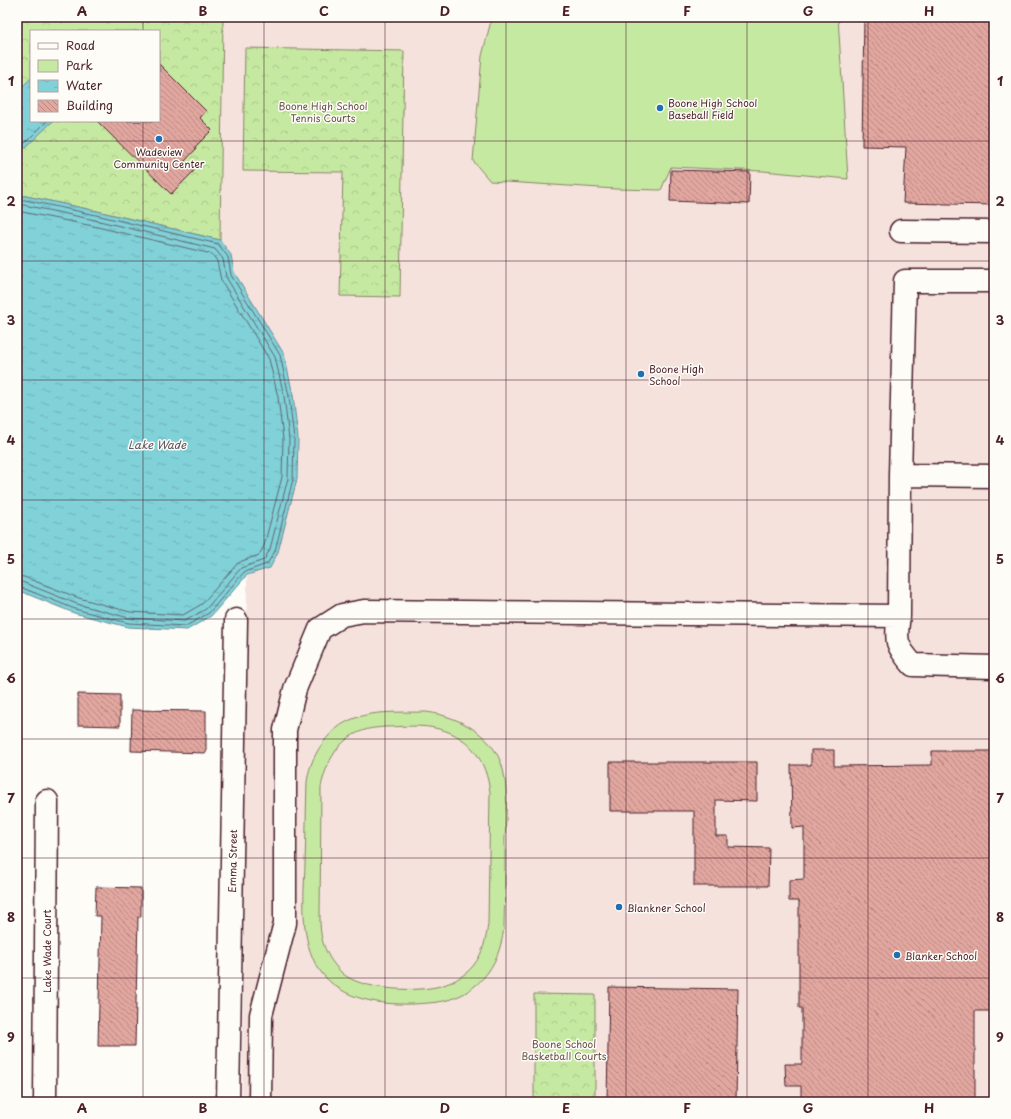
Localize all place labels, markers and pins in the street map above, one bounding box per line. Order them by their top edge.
place label: Boone High School Baseball Field [668,95,757,122]
marker: Boone High School Baseball Field [655,103,665,113]
marker: Wadeview Community Center [154,134,164,144]
place label: Wadeview Community Center [114,144,205,172]
place label: Boone High School [649,361,704,388]
marker: Boone High School [636,369,646,379]
place label: Blankner School [627,900,706,915]
marker: Blankner School [614,902,624,912]
place label: Blanker School [905,948,977,963]
marker: Blanker School [892,950,902,960]

